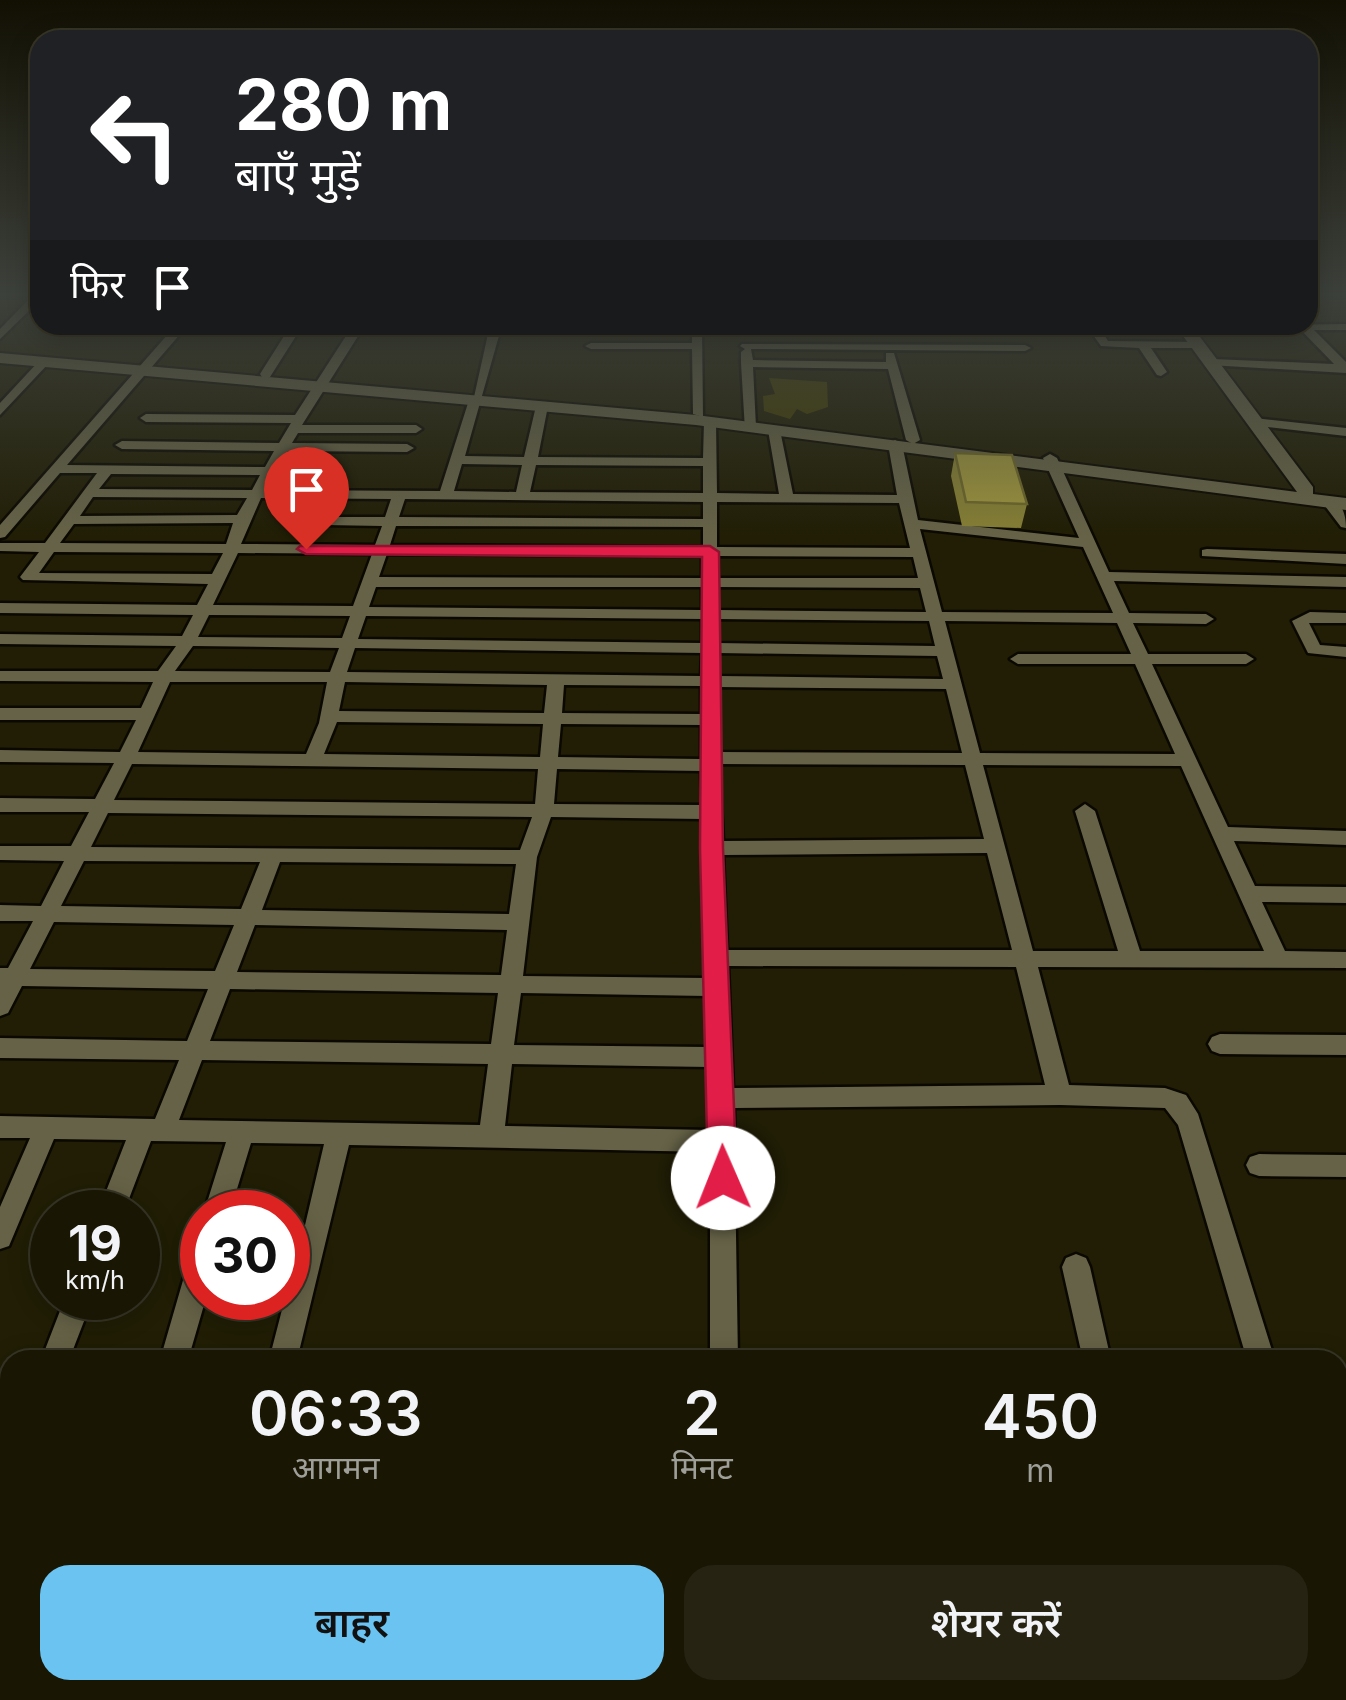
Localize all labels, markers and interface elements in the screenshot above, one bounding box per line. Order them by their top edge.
text: 280 m [235,62,452,147]
icon: left [70,70,200,200]
text: बाएँ मुड़ें [235,147,361,202]
icon: arrive [145,260,200,315]
text: फिर [70,261,125,307]
pin [264,447,349,550]
icon: arrive [279,462,334,517]
position arrow [671,1126,775,1230]
speed limit sign: 30 [180,1190,310,1320]
text: 19 [68,1213,122,1273]
text: km/h [65,1265,125,1295]
text: 06:33 [249,1377,422,1449]
text: 2 [683,1377,721,1449]
text: 450 [982,1380,1099,1452]
text: आगमन [292,1448,380,1487]
text: मिनट [671,1448,733,1487]
text: m [1026,1451,1054,1490]
button: बाहर [40,1565,664,1680]
button: शेयर करें [684,1565,1308,1680]

